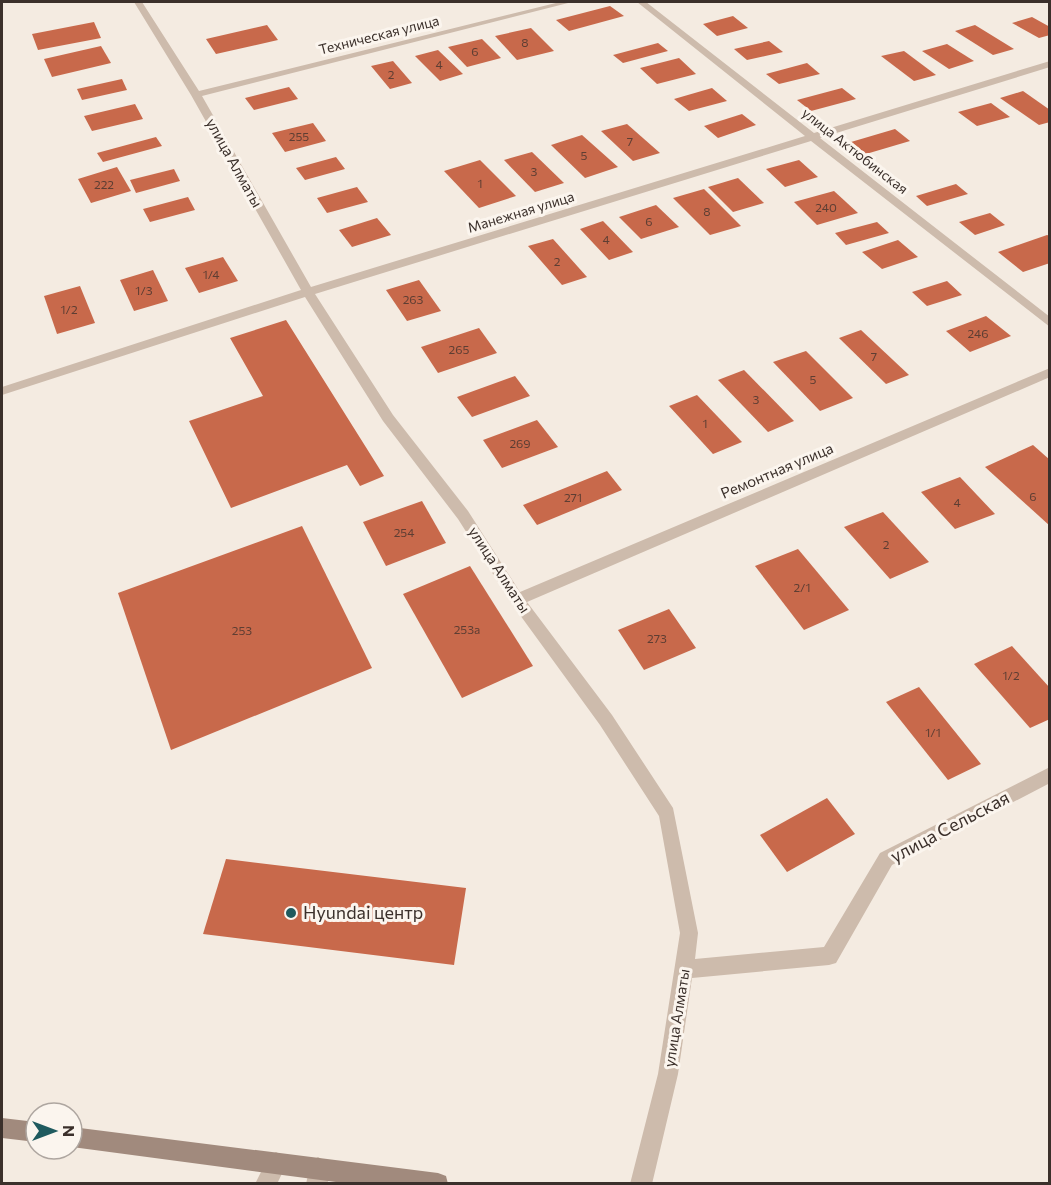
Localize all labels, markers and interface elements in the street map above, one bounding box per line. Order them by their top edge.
street label: Техническая улица [317,11,441,58]
house number: 8 [521,35,529,49]
house number: 6 [471,44,479,58]
house number: 4 [435,57,443,71]
house number: 2 [388,67,395,81]
street label: улица Актюбинская [799,104,912,197]
street label: улица Алматы [203,115,267,210]
house number: 255 [289,129,309,143]
house number: 7 [627,134,633,148]
house number: 5 [581,148,588,162]
house number: 3 [531,164,538,178]
house number: 1 [477,176,483,190]
house number: 222 [94,177,114,191]
street label: Манежная улица [466,187,576,236]
house number: 240 [815,200,837,214]
house number: 8 [703,204,711,218]
house number: 6 [645,214,653,228]
house number: 4 [602,232,610,246]
house number: 2 [554,254,561,268]
house number: 1/4 [203,267,219,281]
house number: 1/3 [135,283,153,297]
house number: 263 [403,292,424,306]
house number: 1/2 [60,302,78,316]
house number: 246 [968,326,988,340]
house number: 265 [449,342,469,356]
house number: 7 [871,349,877,363]
house number: 5 [810,372,817,386]
house number: 3 [753,392,760,406]
house number: 1 [702,416,708,430]
house number: 269 [509,436,531,450]
street label: Ремонтная улица [718,438,836,502]
house number: 6 [1029,489,1037,503]
house number: 271 [564,490,582,504]
house number: 4 [953,495,961,509]
street label: улица Алматы [465,523,534,616]
house number: 254 [394,525,414,539]
house number: 2 [883,537,890,551]
house number: 2/1 [793,580,811,594]
house number: 253а [454,622,480,636]
house number: 253 [232,623,252,637]
house number: 273 [647,631,667,645]
house number: 1/2 [1002,668,1020,682]
house number: 1/1 [925,725,941,739]
street label: улица Сельская [886,786,1013,867]
place label: Hyundai центр [303,901,423,923]
marker: Hyundai центр [284,906,298,920]
street label: улица Алматы [659,967,693,1068]
north arrow [24,1101,84,1161]
text: N [60,1125,79,1137]

